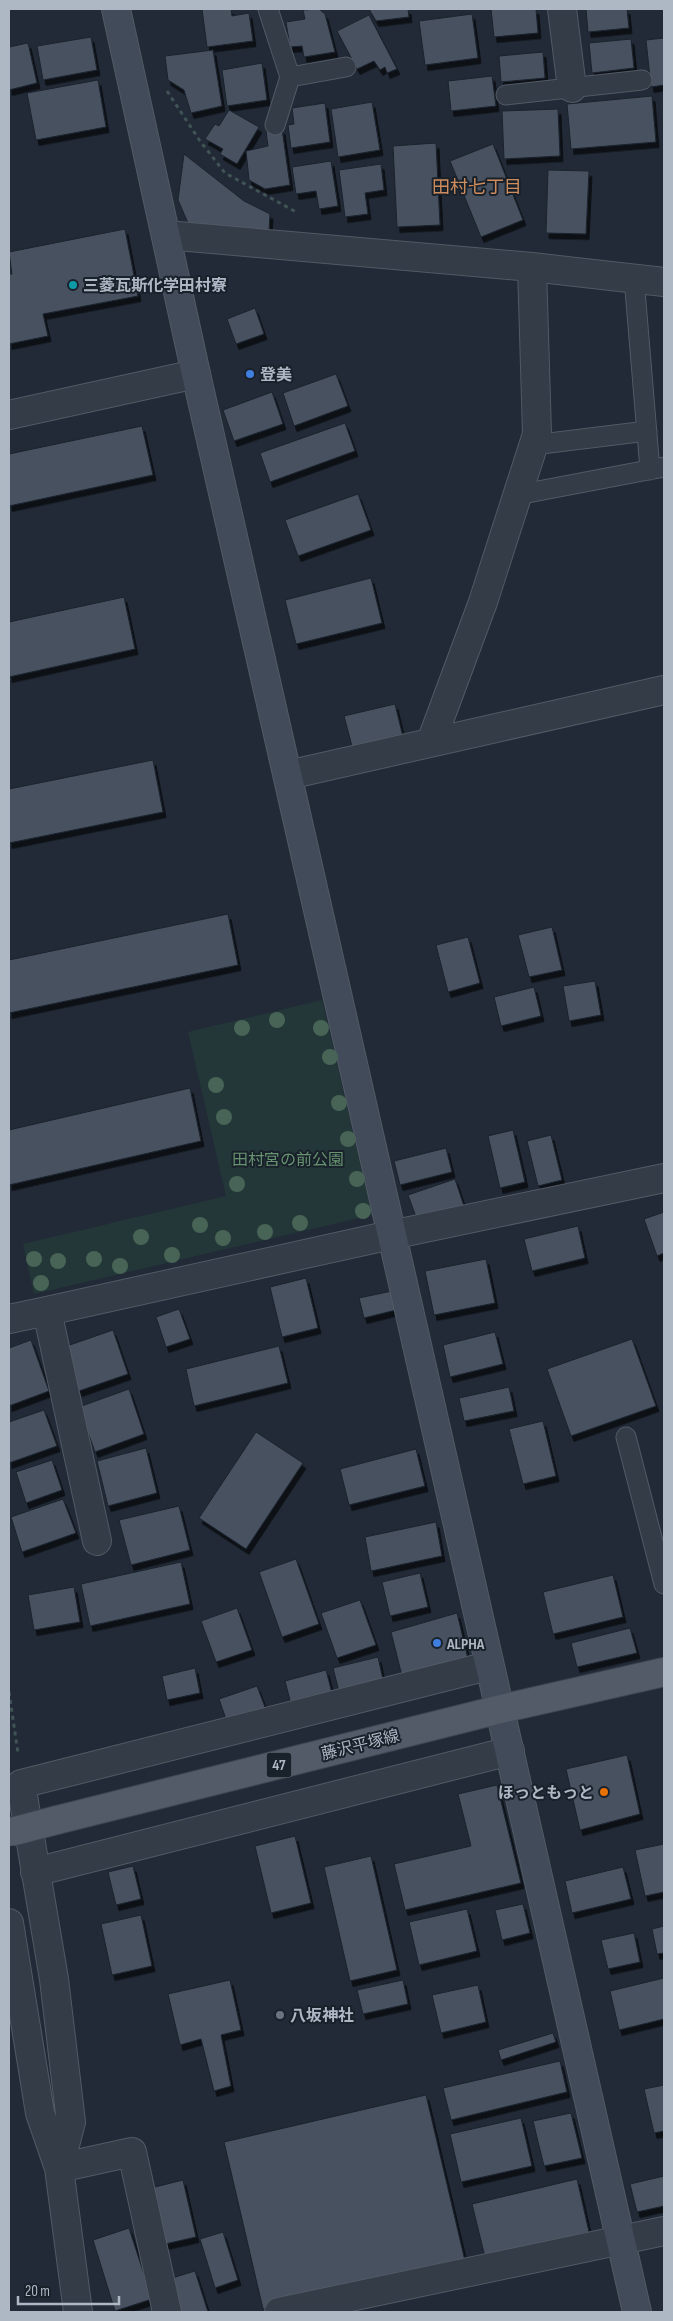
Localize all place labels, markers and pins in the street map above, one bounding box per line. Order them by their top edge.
place label: 三菱瓦斯化学田村寮 [83,276,227,296]
marker: 三菱瓦斯化学田村寮 [67,279,79,291]
place label: 登美 [260,366,292,385]
marker: 登美 [244,368,256,380]
place label: ALPHA [446,1635,485,1654]
marker: ALPHA [431,1637,443,1649]
place label: ほっともっと [498,1784,594,1803]
marker: ほっともっと [598,1786,610,1798]
place label: 八坂神社 [290,2006,354,2026]
marker: 八坂神社 [274,2009,286,2021]

